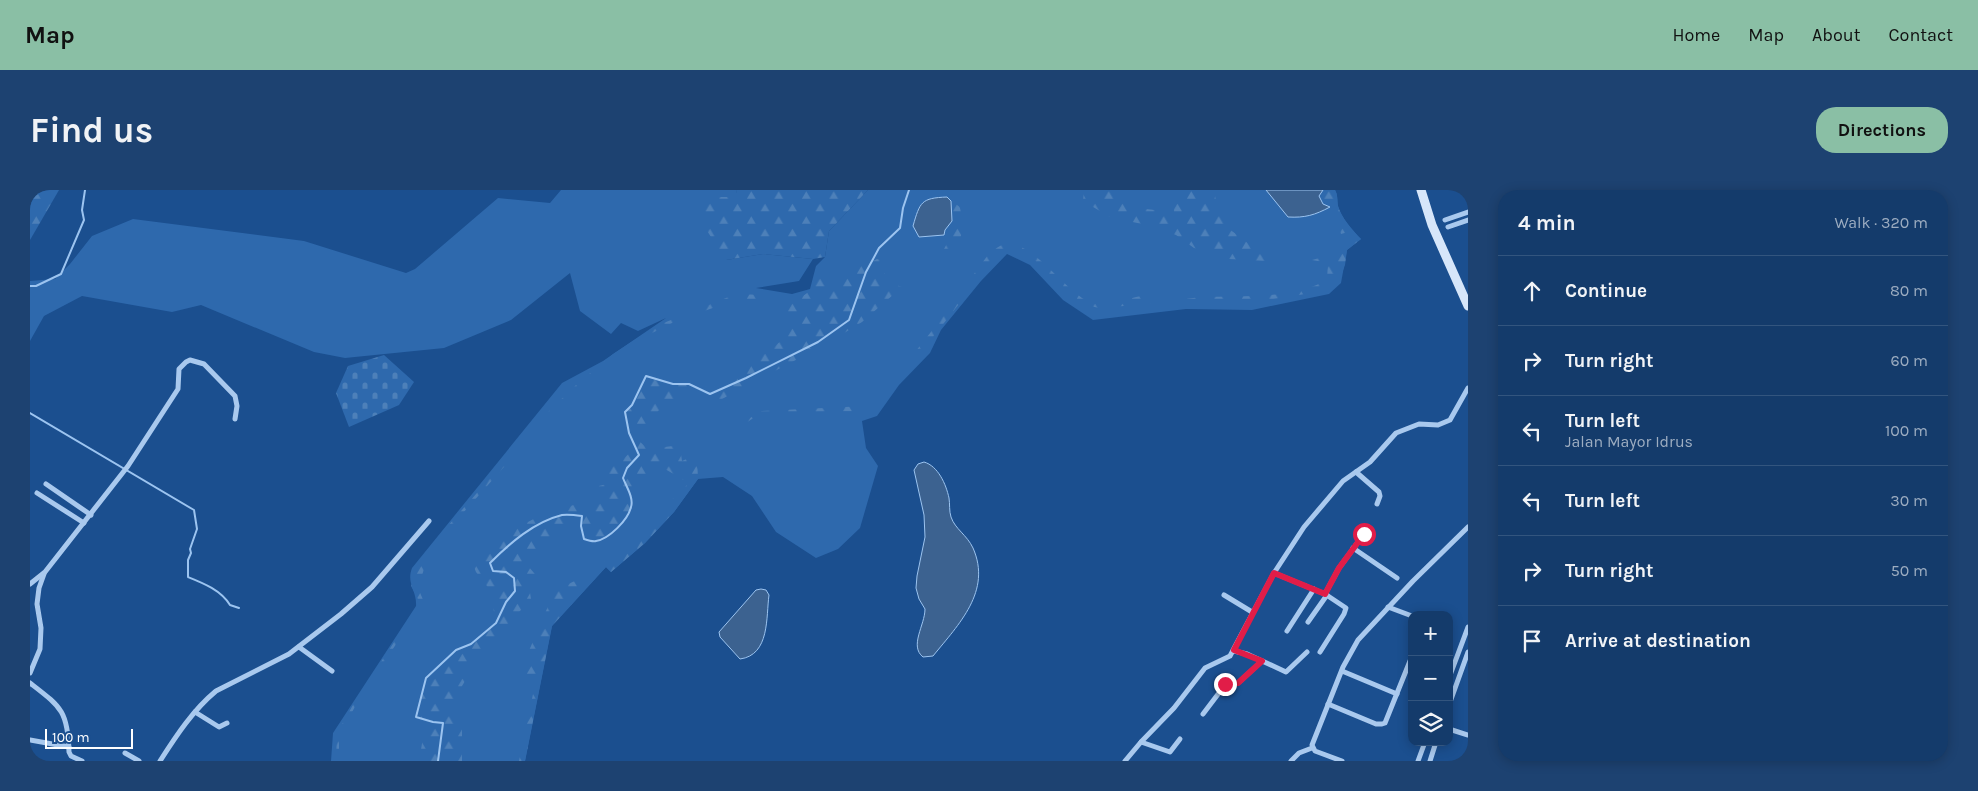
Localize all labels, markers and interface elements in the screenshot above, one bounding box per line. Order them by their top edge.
text: Map [25,21,75,49]
text: Home [1672,24,1720,46]
text: Map [1748,24,1784,46]
text: About [1812,24,1861,46]
text: Contact [1889,24,1953,46]
button: Directions [1816,107,1948,153]
text: Find us [30,110,153,151]
text: 4 min [1518,211,1576,235]
text: Walk · 320 m [1834,213,1928,232]
icon: ahead [1518,277,1546,305]
text: Continue [1565,280,1647,302]
text: 80 m [1890,281,1928,300]
icon: right [1518,347,1546,375]
text: Turn right [1565,350,1654,372]
text: 60 m [1891,351,1928,370]
text: Turn left [1565,410,1640,432]
icon: left [1518,417,1546,445]
text: 100 m [1885,421,1928,440]
text: Jalan Mayor Idrus [1565,432,1693,451]
icon: left [1518,487,1546,515]
text: Turn left [1565,490,1640,512]
text: 30 m [1890,491,1928,510]
route start [1353,523,1376,546]
icon: right [1518,557,1546,585]
text: Turn right [1565,560,1654,582]
text: 50 m [1891,561,1928,580]
map controls [1408,611,1453,746]
button: + [1408,611,1453,656]
icon: arrive [1518,627,1546,655]
text: Arrive at destination [1565,630,1751,652]
button: − [1408,656,1453,701]
route end [1214,673,1237,696]
button: layers [1408,701,1453,746]
scale bar [45,726,132,749]
text: 100 m [52,729,90,746]

